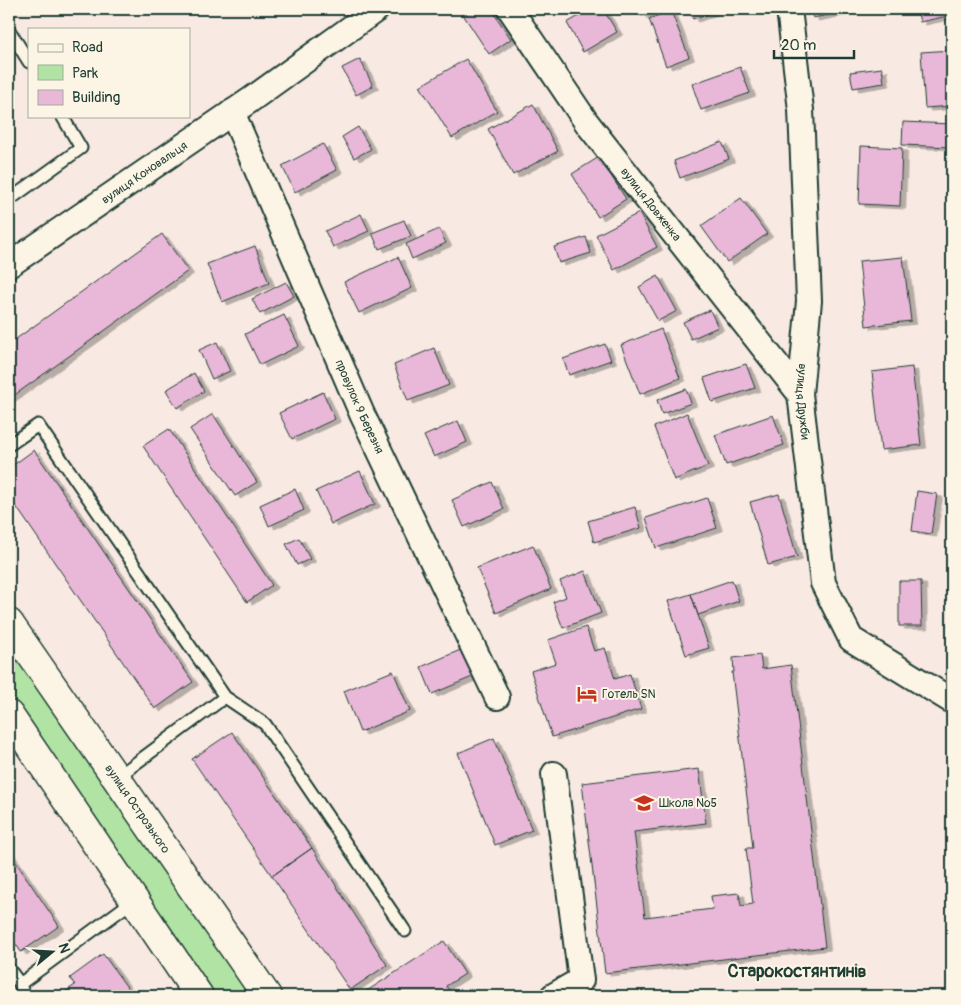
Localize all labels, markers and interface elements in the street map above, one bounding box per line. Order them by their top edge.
legend [28,28,190,118]
scale bar [774,28,854,60]
text: 20 m [781,36,816,55]
text: Road [72,38,103,57]
text: Park [72,64,99,83]
text: Building [72,88,120,107]
street label: вулиця Коновальця [99,138,191,208]
street label: вулиця Довженка [617,165,684,245]
street label: провулок 9 Березня [331,357,387,457]
street label: вулиця Дружби [792,363,813,441]
hotel icon: Готель SN [576,683,598,705]
place label: Готель SN [602,687,656,702]
street label: вулиця Острозького [101,762,173,857]
school or university icon: Школа №5 [633,792,655,814]
place label: Школа №5 [659,796,717,811]
north arrow [28,928,78,978]
text: N [54,941,73,955]
district label: Старокостянтинів [728,960,867,983]

